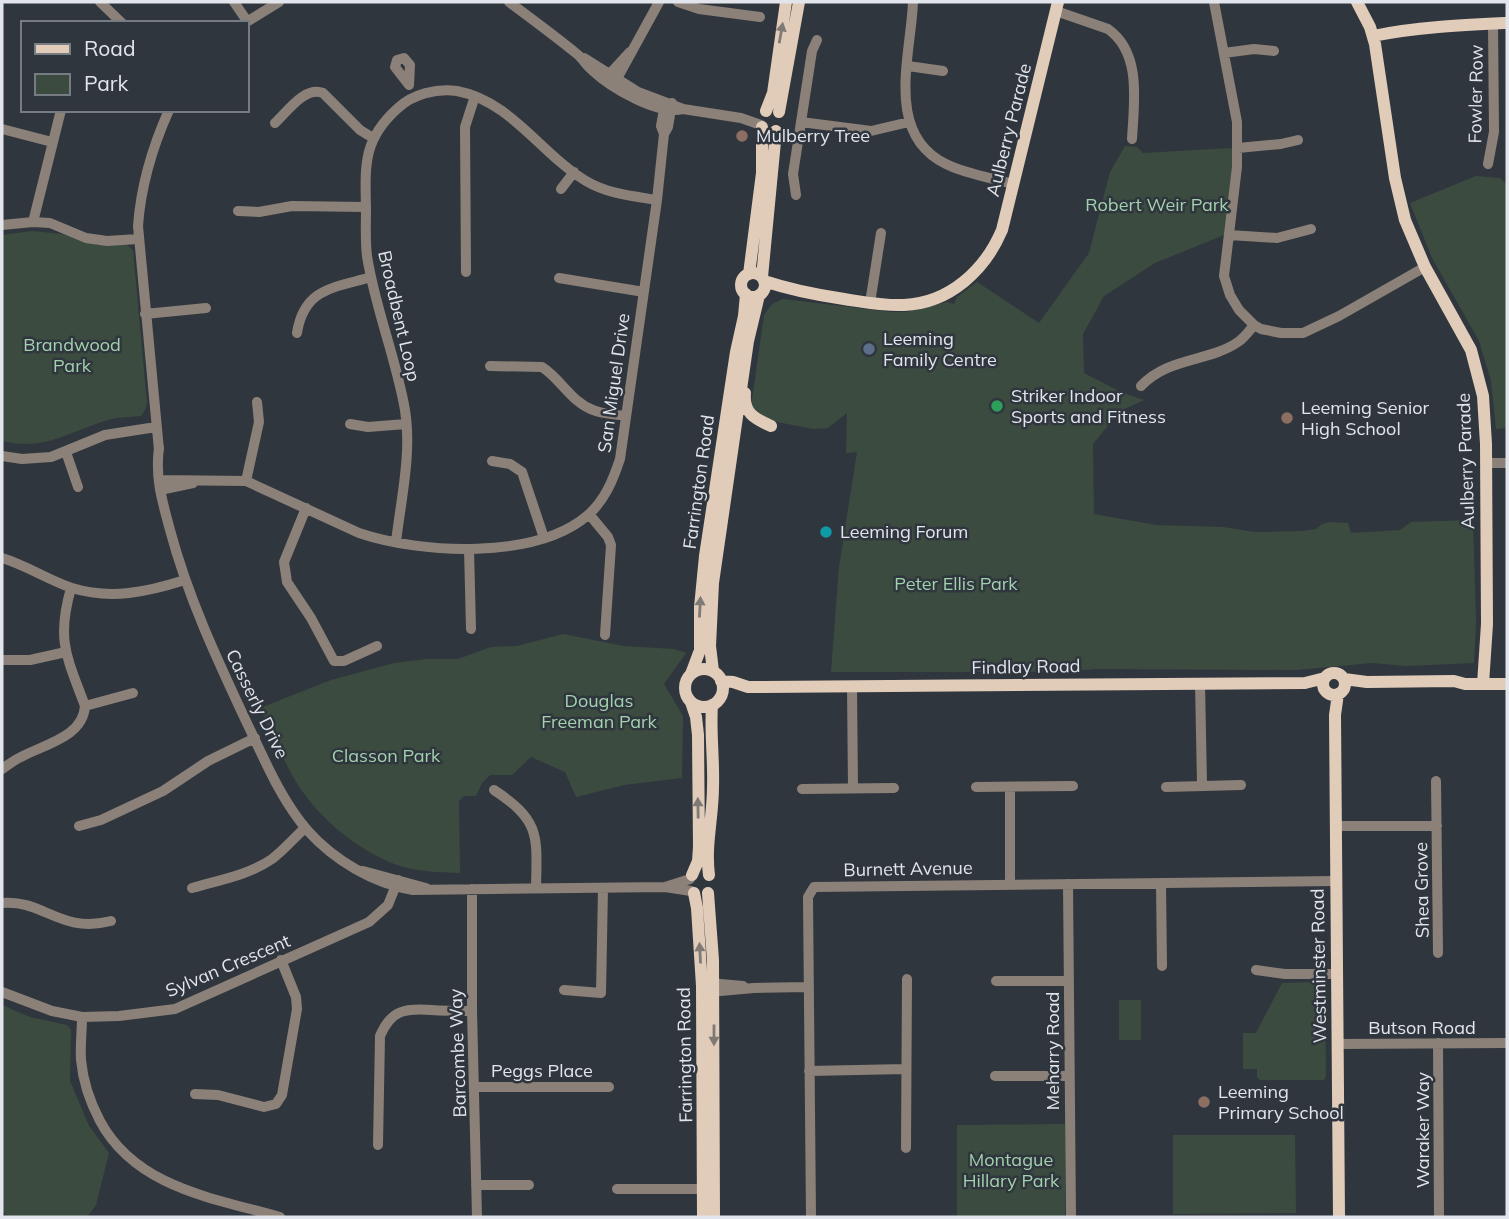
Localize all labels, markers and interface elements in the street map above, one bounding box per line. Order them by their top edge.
legend [21,21,248,112]
one-way arrow [776,22,787,44]
text: Road [84,35,135,61]
street label: Fowler Row [1463,44,1488,144]
street label: Aulberry Parade [981,61,1036,199]
text: Park [84,70,128,96]
place label: Mulberry Tree [756,124,870,147]
marker: Mulberry Tree [734,128,750,144]
park label: Robert Weir Park [1085,193,1229,216]
street label: Broadbent Loop [373,248,426,384]
street label: San Miguel Drive [592,312,635,454]
place label: Leeming Family Centre [883,327,997,371]
park label: Brandwood Park [23,333,121,377]
marker: Leeming Family Centre [861,341,877,357]
place label: Striker Indoor Sports and Fitness [1011,384,1166,428]
street label: Aulberry Parade [1452,393,1479,530]
place label: Leeming Senior High School [1301,396,1430,440]
marker: Striker Indoor Sports and Fitness [989,398,1005,414]
marker: Leeming Senior High School [1279,410,1295,426]
street label: Farrington Road [678,413,719,550]
place label: Leeming Forum [840,520,968,543]
marker: Leeming Forum [818,524,834,540]
park label: Peter Ellis Park [894,572,1018,595]
one-way arrow [695,596,706,618]
street label: Casserly Drive [221,645,294,762]
street label: Findlay Road [971,654,1081,679]
park label: Douglas Freeman Park [541,689,658,733]
park label: Classon Park [332,744,441,767]
one-way arrow [692,797,704,819]
street label: Shea Grove [1409,842,1434,938]
street label: Burnett Avenue [843,856,973,881]
street label: Westminster Road [1306,888,1331,1044]
street label: Sylvan Crescent [162,929,294,1002]
one-way arrow [694,942,705,964]
street label: Farrington Road [672,987,697,1123]
street label: Barcombe Way [444,988,471,1118]
street label: Meharry Road [1041,992,1064,1110]
street label: Butson Road [1368,1016,1476,1039]
one-way arrow [708,1024,720,1046]
street label: Peggs Place [491,1059,593,1082]
street label: Waraker Way [1411,1071,1434,1188]
place label: Leeming Primary School [1218,1080,1344,1124]
marker: Leeming Primary School [1196,1094,1212,1110]
park label: Montague Hillary Park [963,1148,1060,1192]

